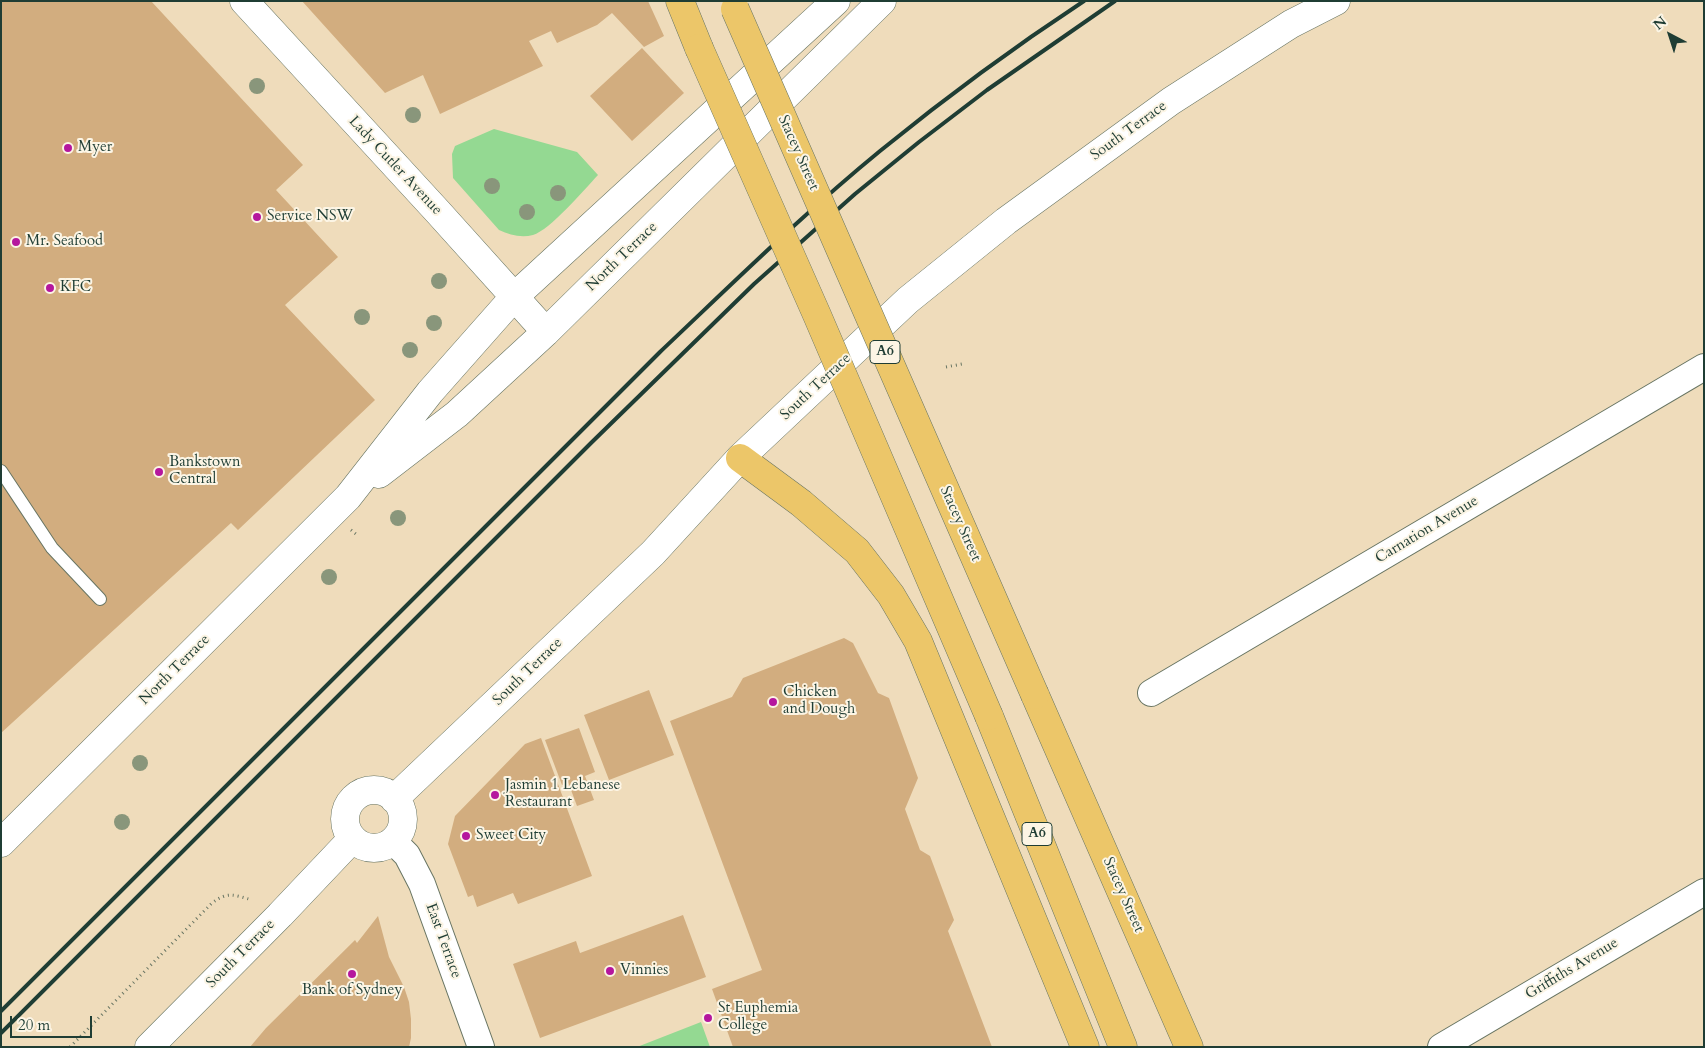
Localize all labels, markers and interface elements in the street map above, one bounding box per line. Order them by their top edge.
north arrow [1645,10,1695,60]
text: N [1649,12,1671,34]
street label: South Terrace [1087,97,1171,165]
street label: Lady Cutler Avenue [345,113,445,219]
street label: Stacey Street [773,113,823,193]
place label: Myer [78,139,112,157]
marker: Myer [62,142,74,154]
place label: Service NSW [267,208,353,226]
marker: Service NSW [251,211,263,223]
street label: North Terrace [583,218,661,296]
place label: Mr. Seafood [26,233,103,251]
marker: Mr. Seafood [10,236,22,248]
place label: KFC [60,279,91,297]
marker: KFC [44,282,56,294]
road number: A6 [870,341,900,364]
street label: South Terrace [777,350,855,424]
place label: Bankstown Central [169,454,241,489]
marker: Bankstown Central [153,466,165,478]
street label: Stacey Street [935,484,985,564]
street label: Carnation Avenue [1372,492,1482,568]
street label: North Terrace [136,631,214,709]
street label: South Terrace [489,634,567,710]
place label: Chicken and Dough [783,684,855,719]
marker: Chicken and Dough [767,696,779,708]
place label: Jasmin 1 Lebanese Restaurant [505,777,620,812]
marker: Jasmin 1 Lebanese Restaurant [489,789,501,801]
road number: A6 [1022,822,1052,846]
place label: Sweet City [476,827,546,845]
marker: Sweet City [460,830,472,842]
street label: Stacey Street [1098,855,1148,935]
street label: East Terrace [421,901,465,981]
street label: South Terrace [203,916,279,992]
street label: Griffiths Avenue [1522,934,1622,1004]
place label: Vinnies [620,962,668,980]
marker: Vinnies [604,965,616,977]
marker: Bank of Sydney [346,968,358,980]
place label: Bank of Sydney [302,982,402,1000]
place label: St Euphemia College [718,1000,798,1035]
scale bar [12,1006,95,1038]
marker: St Euphemia College [702,1012,714,1024]
text: 20 m [18,1015,50,1035]

